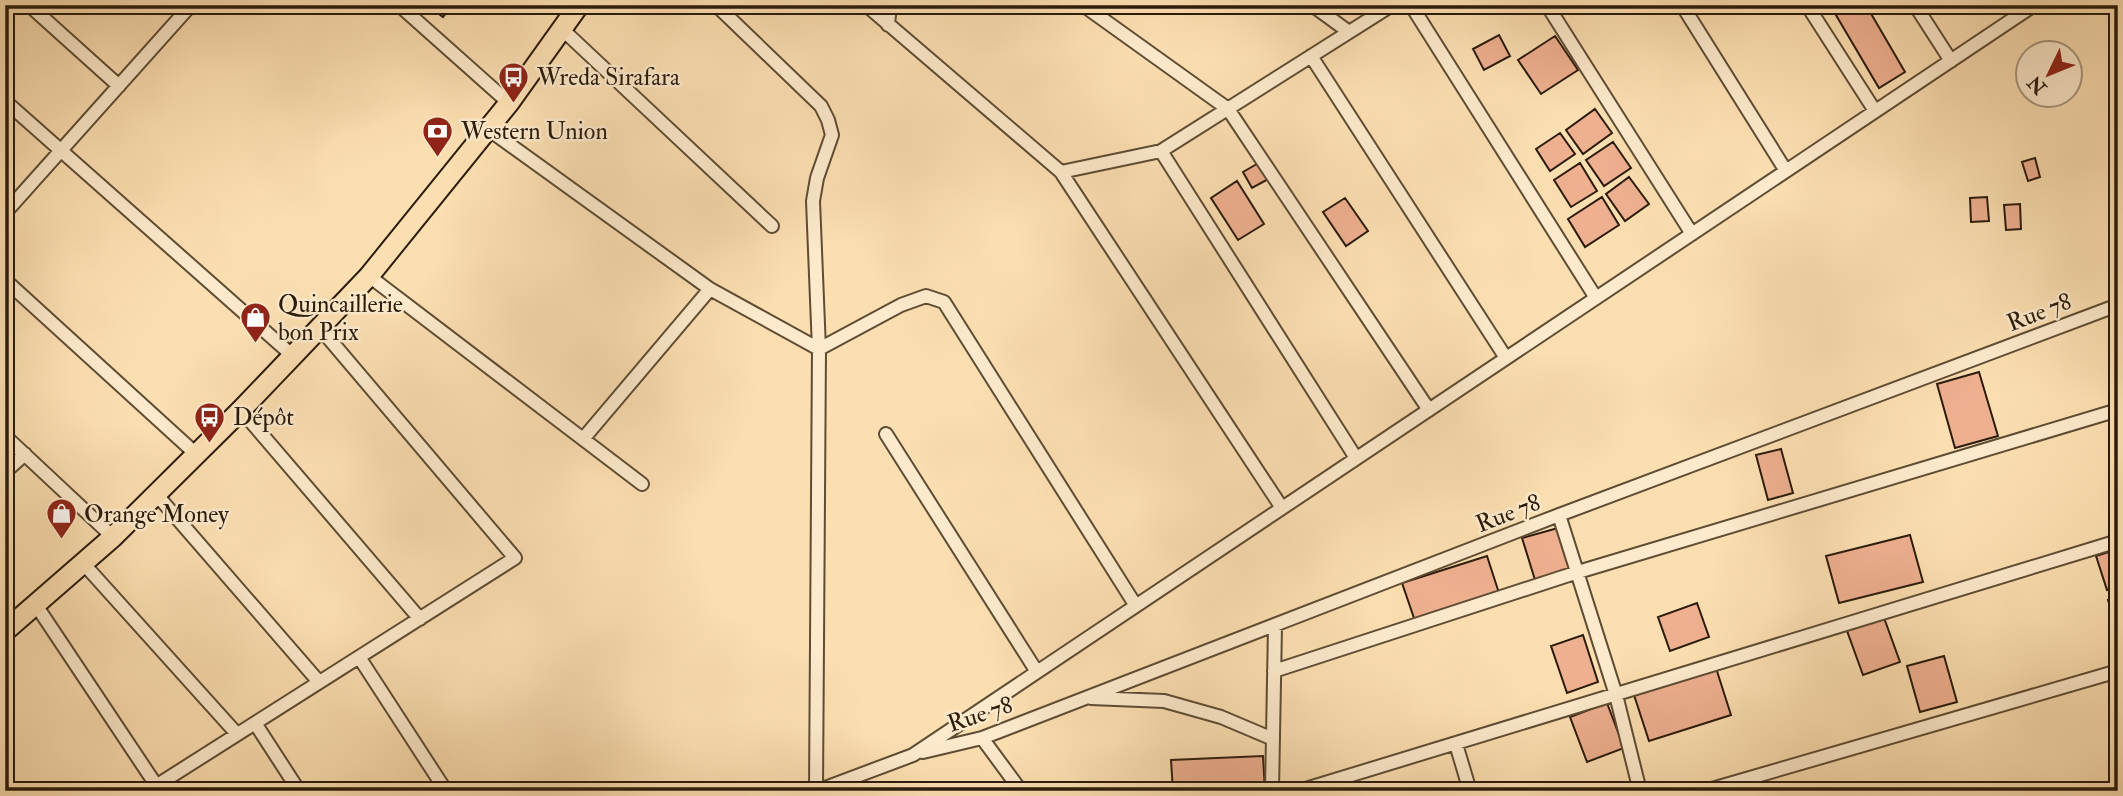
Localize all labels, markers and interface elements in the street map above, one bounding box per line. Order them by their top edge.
north arrow [2014,38,2084,108]
bus stop icon: Wreda Sirafara [497,60,531,104]
place label: Wreda Sirafara [536,62,681,93]
text: N [2022,70,2053,100]
bank icon: Western Union [421,114,455,158]
place label: Western Union [460,116,608,147]
street label: Rue 78 [2002,286,2076,339]
place label: Quincaillerie bon Prix [278,289,403,348]
shop icon: Quincaillerie bon Prix [238,301,272,345]
bus stop icon: Dépôt [193,400,227,444]
place label: Dépôt [233,402,294,433]
street label: Rue 78 [1471,487,1545,540]
shop icon: Orange Money [44,497,78,541]
place label: Orange Money [84,499,229,530]
street label: Rue 78 [944,689,1017,740]

